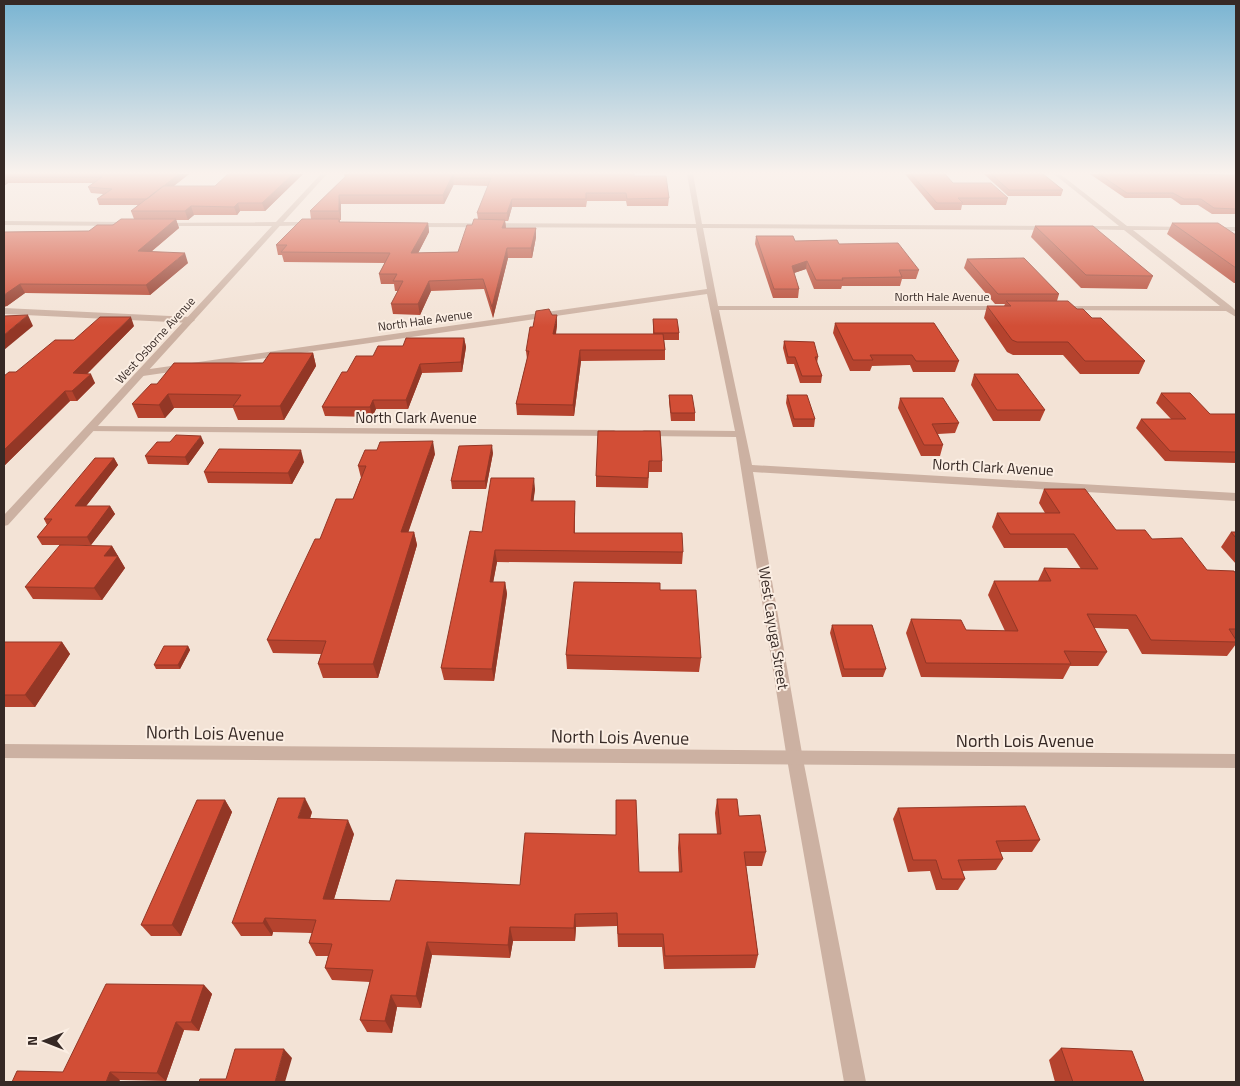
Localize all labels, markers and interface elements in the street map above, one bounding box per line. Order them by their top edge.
street label: North Hale Avenue [895,287,989,306]
street label: West Osborne Avenue [111,292,199,388]
street label: North Hale Avenue [377,304,473,336]
street label: North Clark Avenue [355,406,477,429]
street label: North Clark Avenue [932,452,1054,482]
street label: West Cayuga Street [753,565,795,692]
street label: North Lois Avenue [146,718,284,748]
street label: North Lois Avenue [551,722,689,752]
street label: North Lois Avenue [956,727,1094,754]
north arrow [20,1016,70,1066]
text: N [21,1036,42,1046]

